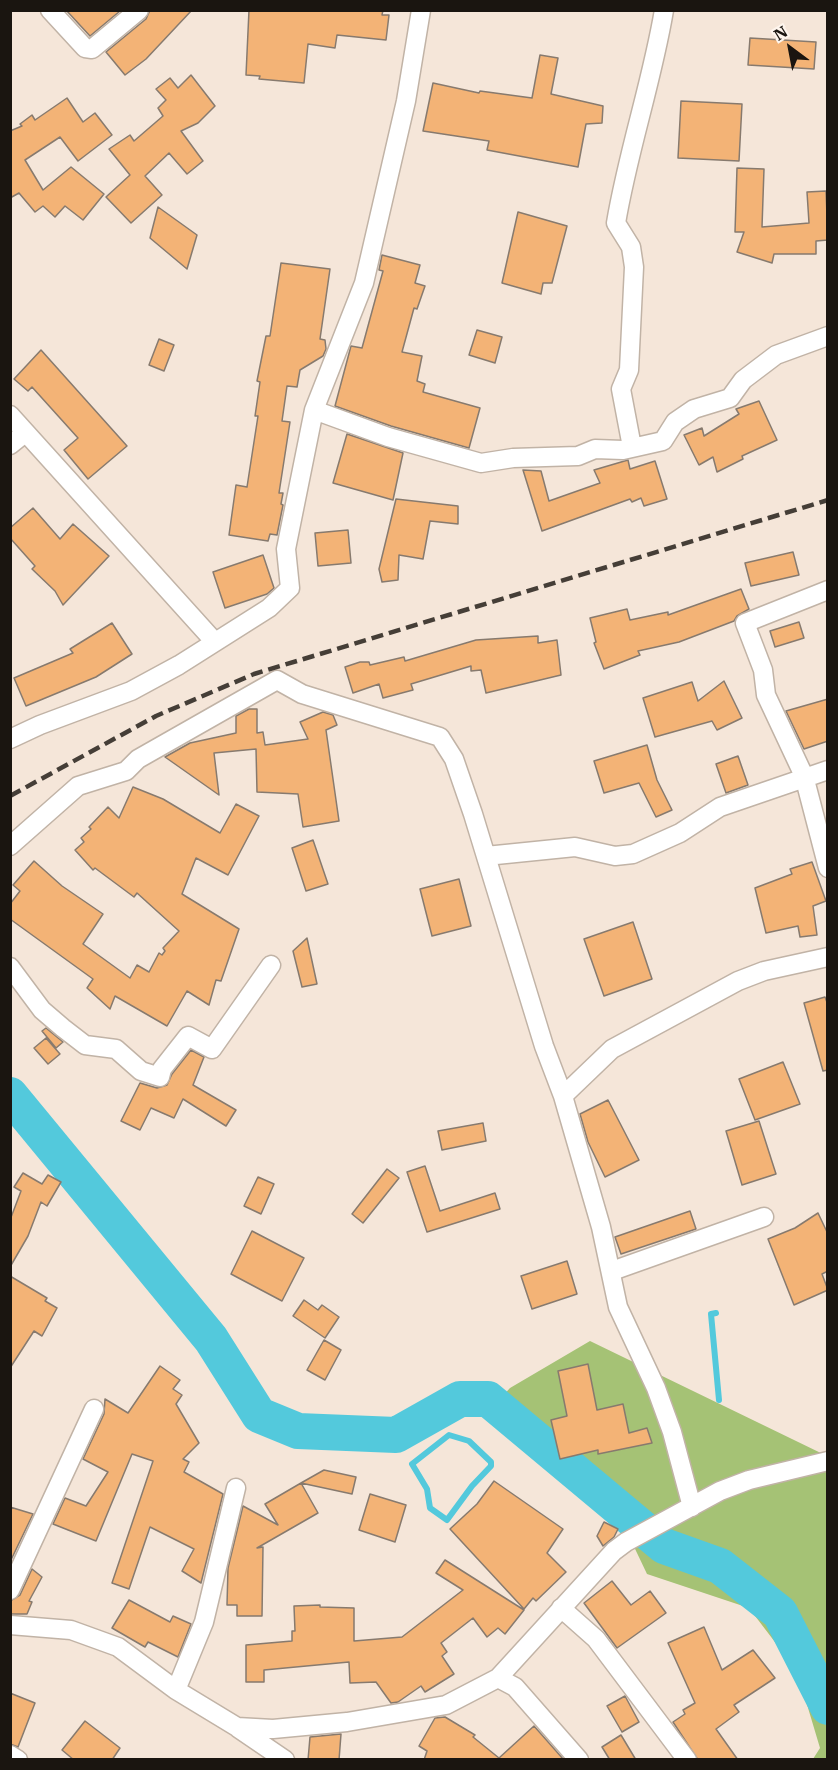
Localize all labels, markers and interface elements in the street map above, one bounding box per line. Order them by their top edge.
north arrow [760,18,820,78]
text: N [770,21,791,45]

